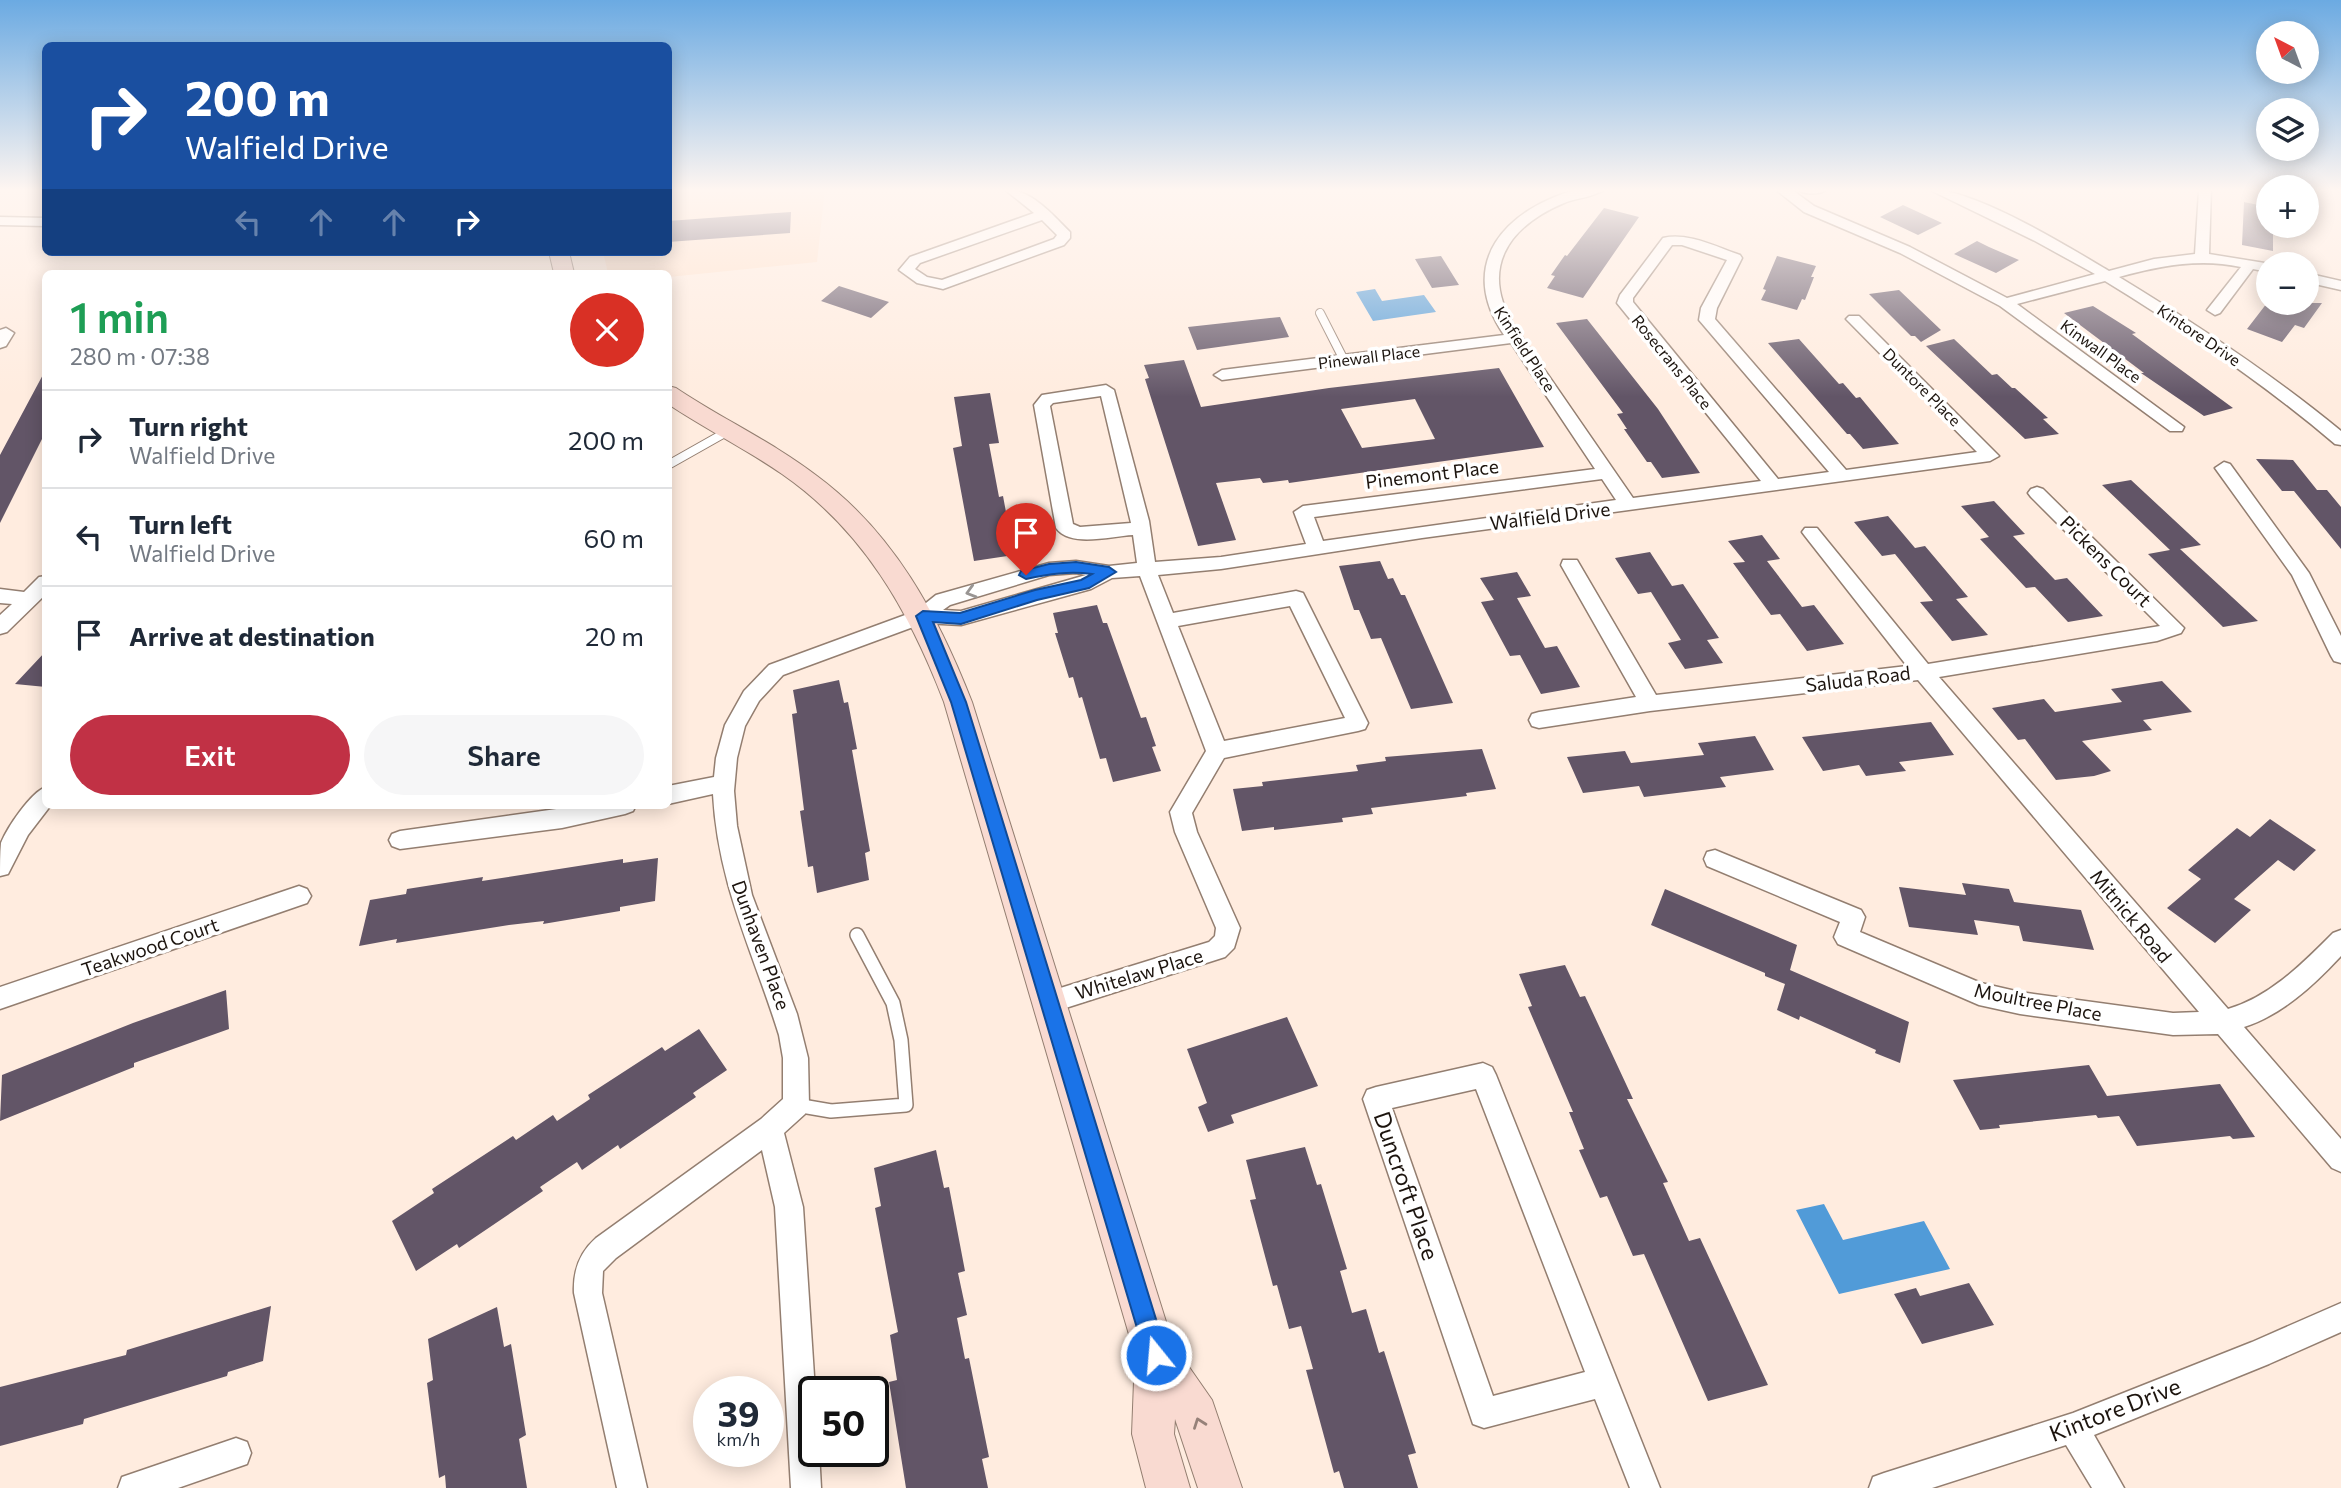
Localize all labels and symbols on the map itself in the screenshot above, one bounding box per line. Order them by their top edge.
north arrow [2256,21,2319,84]
street label: Kintore Drive [2154,300,2245,369]
street label: Kinfield Place [1491,302,1560,395]
street label: Rosecrans Place [1628,311,1716,413]
street label: Kinwall Place [2057,315,2145,386]
street label: Pinewall Place [1317,341,1421,372]
street label: Duntore Place [1879,344,1965,430]
street label: Pinemont Place [1364,454,1500,493]
street label: Walfield Drive [1489,497,1611,534]
pin [996,503,1056,575]
street label: Pickens Court [2056,510,2157,611]
one-way arrow [965,583,977,598]
street label: Saluda Road [1804,661,1912,696]
street label: Mitnick Road [2086,864,2177,967]
street label: Dunhaven Place [727,877,796,1013]
street label: Teakwood Court [78,912,222,981]
street label: Whitelaw Place [1072,943,1205,1004]
street label: Moultree Place [1972,978,2104,1025]
street label: Duncroft Place [1368,1108,1445,1264]
position arrow [1119,1318,1193,1392]
street label: Kintore Drive [2045,1371,2184,1447]
speed limit sign: 50 [798,1376,889,1467]
one-way arrow [1193,1418,1207,1430]

